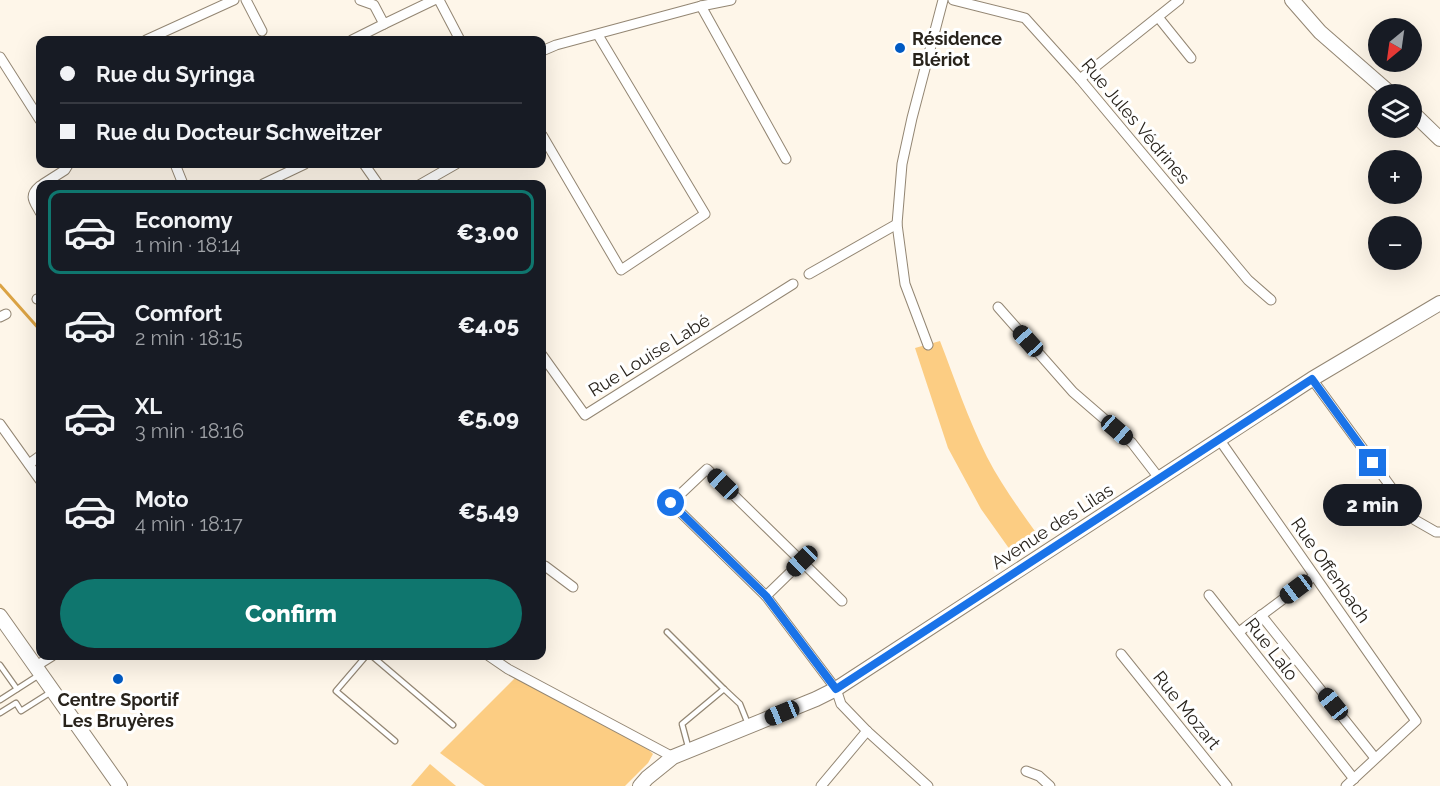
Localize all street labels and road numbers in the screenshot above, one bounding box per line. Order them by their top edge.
street label: Rue Jules Védrines [1077,54,1195,188]
street label: Rue Louise Labé [585,309,714,401]
street label: Avenue des Lilas [987,479,1117,573]
street label: Rue Offenbach [1287,513,1375,627]
street label: Rue Lalo [1241,614,1303,685]
street label: Rue Mozart [1149,667,1225,753]

